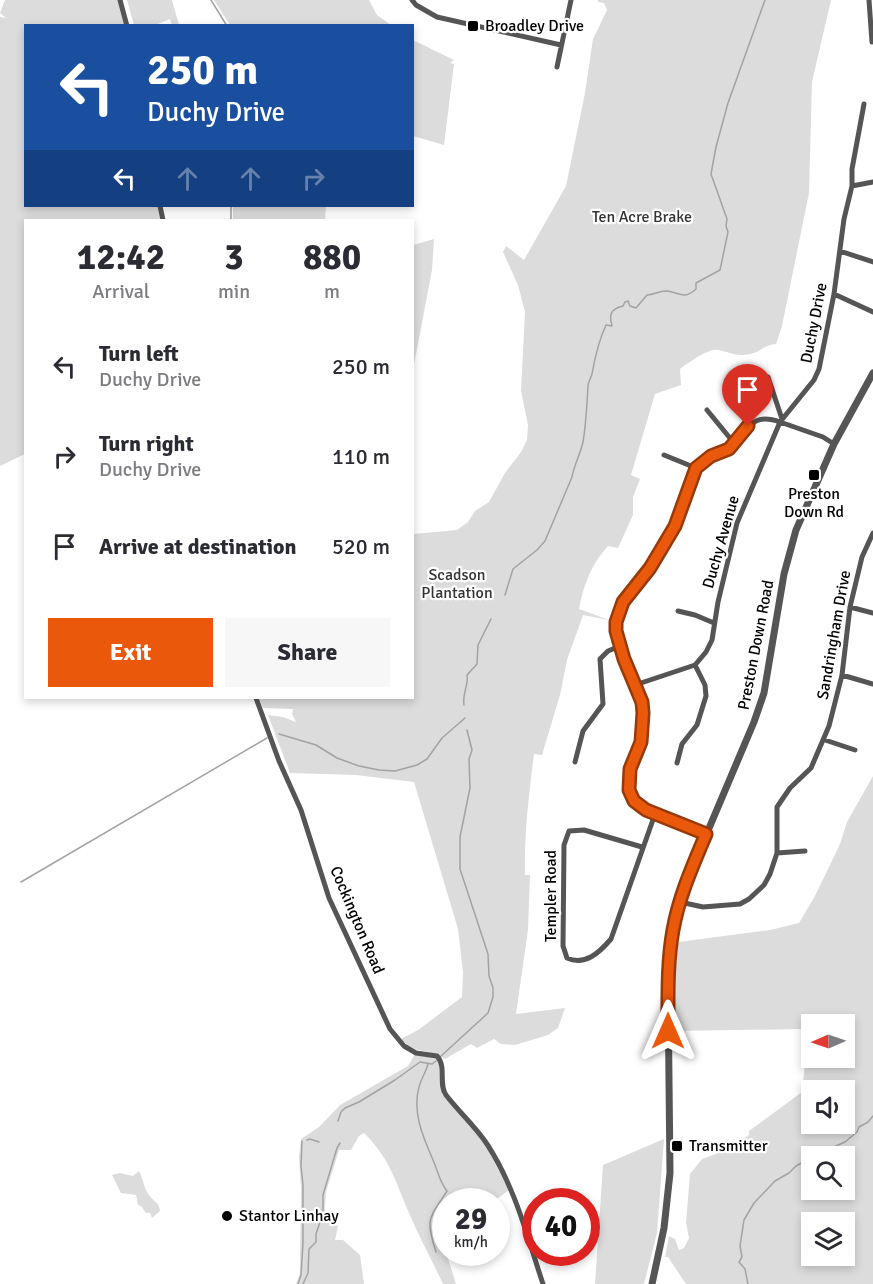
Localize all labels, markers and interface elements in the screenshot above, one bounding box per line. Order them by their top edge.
place label: Broadley Drive [485,16,584,36]
marker: Broadley Drive [466,19,480,33]
text: 250 m [147,45,258,96]
icon: left [48,48,126,126]
text: Duchy Drive [147,96,285,129]
icon: left [108,162,141,195]
icon: ahead [171,162,204,195]
icon: ahead [234,162,267,195]
icon: right [297,162,330,195]
park label: Ten Acre Brake [592,207,692,227]
text: 12:42 [77,235,165,280]
text: 3 [224,235,244,280]
text: 880 [303,235,361,280]
text: Arrival [92,279,150,304]
text: min [218,279,250,304]
text: m [324,279,340,304]
street label: Duchy Drive [796,281,832,365]
text: Turn left [99,340,179,367]
icon: left [48,350,81,383]
text: 250 m [332,353,390,380]
pin [722,364,773,426]
text: Duchy Drive [99,367,201,392]
icon: arrive [731,373,764,406]
text: Turn right [99,430,194,457]
icon: right [48,440,81,473]
text: 110 m [332,443,390,470]
text: Duchy Drive [99,457,201,482]
marker: Preston Down Rd [807,468,821,482]
place label: Preston Down Rd [784,484,844,522]
street label: Duchy Avenue [698,493,744,591]
icon: arrive [48,530,81,563]
text: Arrive at destination [99,533,296,560]
text: 520 m [332,533,390,560]
park label: Scadson Plantation [421,565,493,603]
street label: Sandringham Drive [813,569,855,701]
street label: Preston Down Road [734,578,778,712]
button: Exit [48,618,213,687]
button: Share [225,618,390,687]
street label: Templer Road [541,850,561,942]
street label: Cockington Road [325,863,389,977]
position arrow [636,999,700,1063]
north arrow [801,1014,855,1068]
map controls [801,1014,855,1266]
button: sound [801,1080,855,1134]
place label: Transmitter [689,1136,768,1156]
marker: Transmitter [670,1139,684,1153]
button: search [801,1146,855,1200]
speed limit sign: 40 [522,1188,600,1266]
text: 29 [455,1201,487,1238]
place label: Stantor Linhay [239,1206,339,1226]
marker: Stantor Linhay [220,1209,234,1223]
button: layers [801,1212,855,1266]
text: km/h [454,1233,488,1251]

